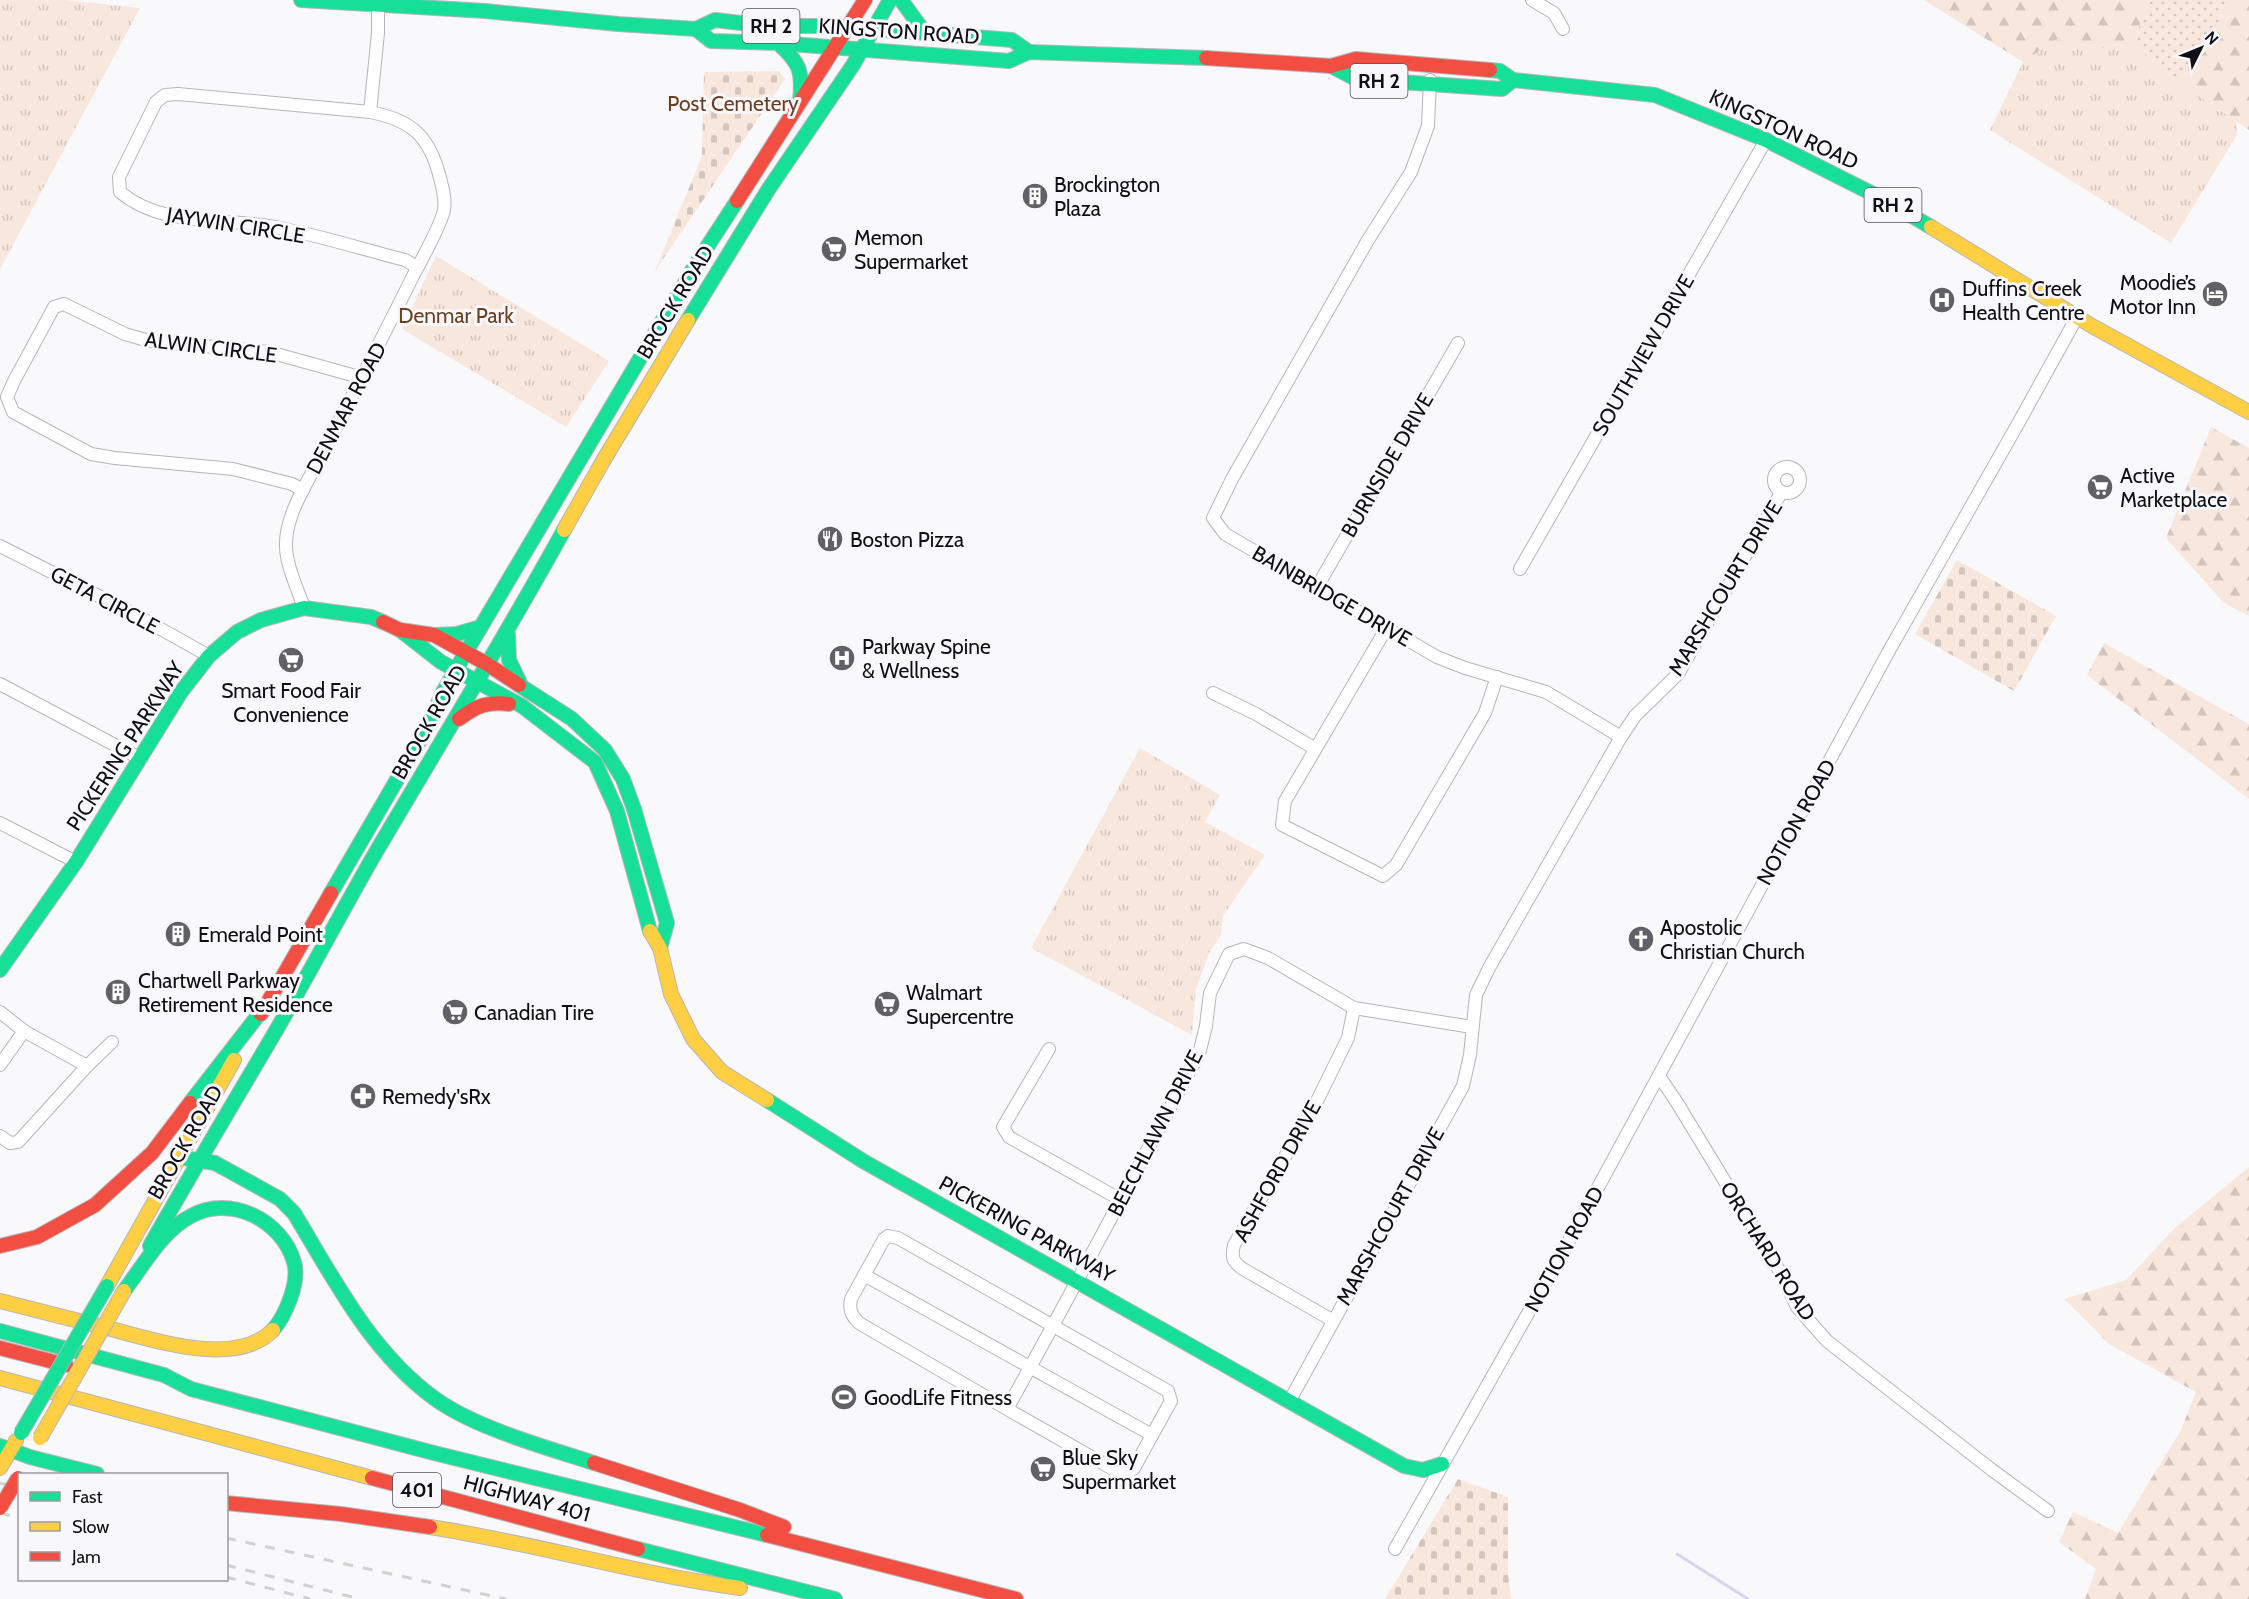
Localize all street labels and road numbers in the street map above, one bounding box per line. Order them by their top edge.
road number: RH 2 [742,9,800,43]
street label: KINGSTON ROAD [818,13,980,49]
road number: RH 2 [1350,64,1408,98]
street label: KINGSTON ROAD [1705,84,1863,174]
road number: RH 2 [1864,188,1922,222]
street label: JAYWIN CIRCLE [164,202,307,248]
street label: BROCK ROAD [631,241,719,363]
street label: SOUTHVIEW DRIVE [1587,270,1699,440]
street label: ALWIN CIRCLE [143,326,279,368]
street label: DENMAR ROAD [301,338,391,478]
street label: BURNSIDE DRIVE [1336,389,1438,541]
street label: MARSHCOURT DRIVE [1663,496,1787,680]
street label: BAINBRIDGE DRIVE [1248,540,1416,652]
street label: GETA CIRCLE [46,561,164,639]
street label: PICKERING PARKWAY [61,656,190,835]
street label: BROCK ROAD [386,660,472,784]
street label: NOTION ROAD [1751,755,1841,889]
street label: BEECHLAWN DRIVE [1102,1046,1208,1220]
street label: BROCK ROAD [142,1080,228,1204]
street label: ASHFORD DRIVE [1228,1096,1326,1246]
street label: MARSHCOURT DRIVE [1331,1123,1449,1309]
street label: PICKERING PARKWAY [935,1170,1120,1288]
street label: ORCHARD ROAD [1715,1177,1821,1325]
street label: NOTION ROAD [1519,1182,1609,1316]
street label: HIGHWAY 401 [461,1469,593,1527]
road number: 401 [393,1473,441,1507]

